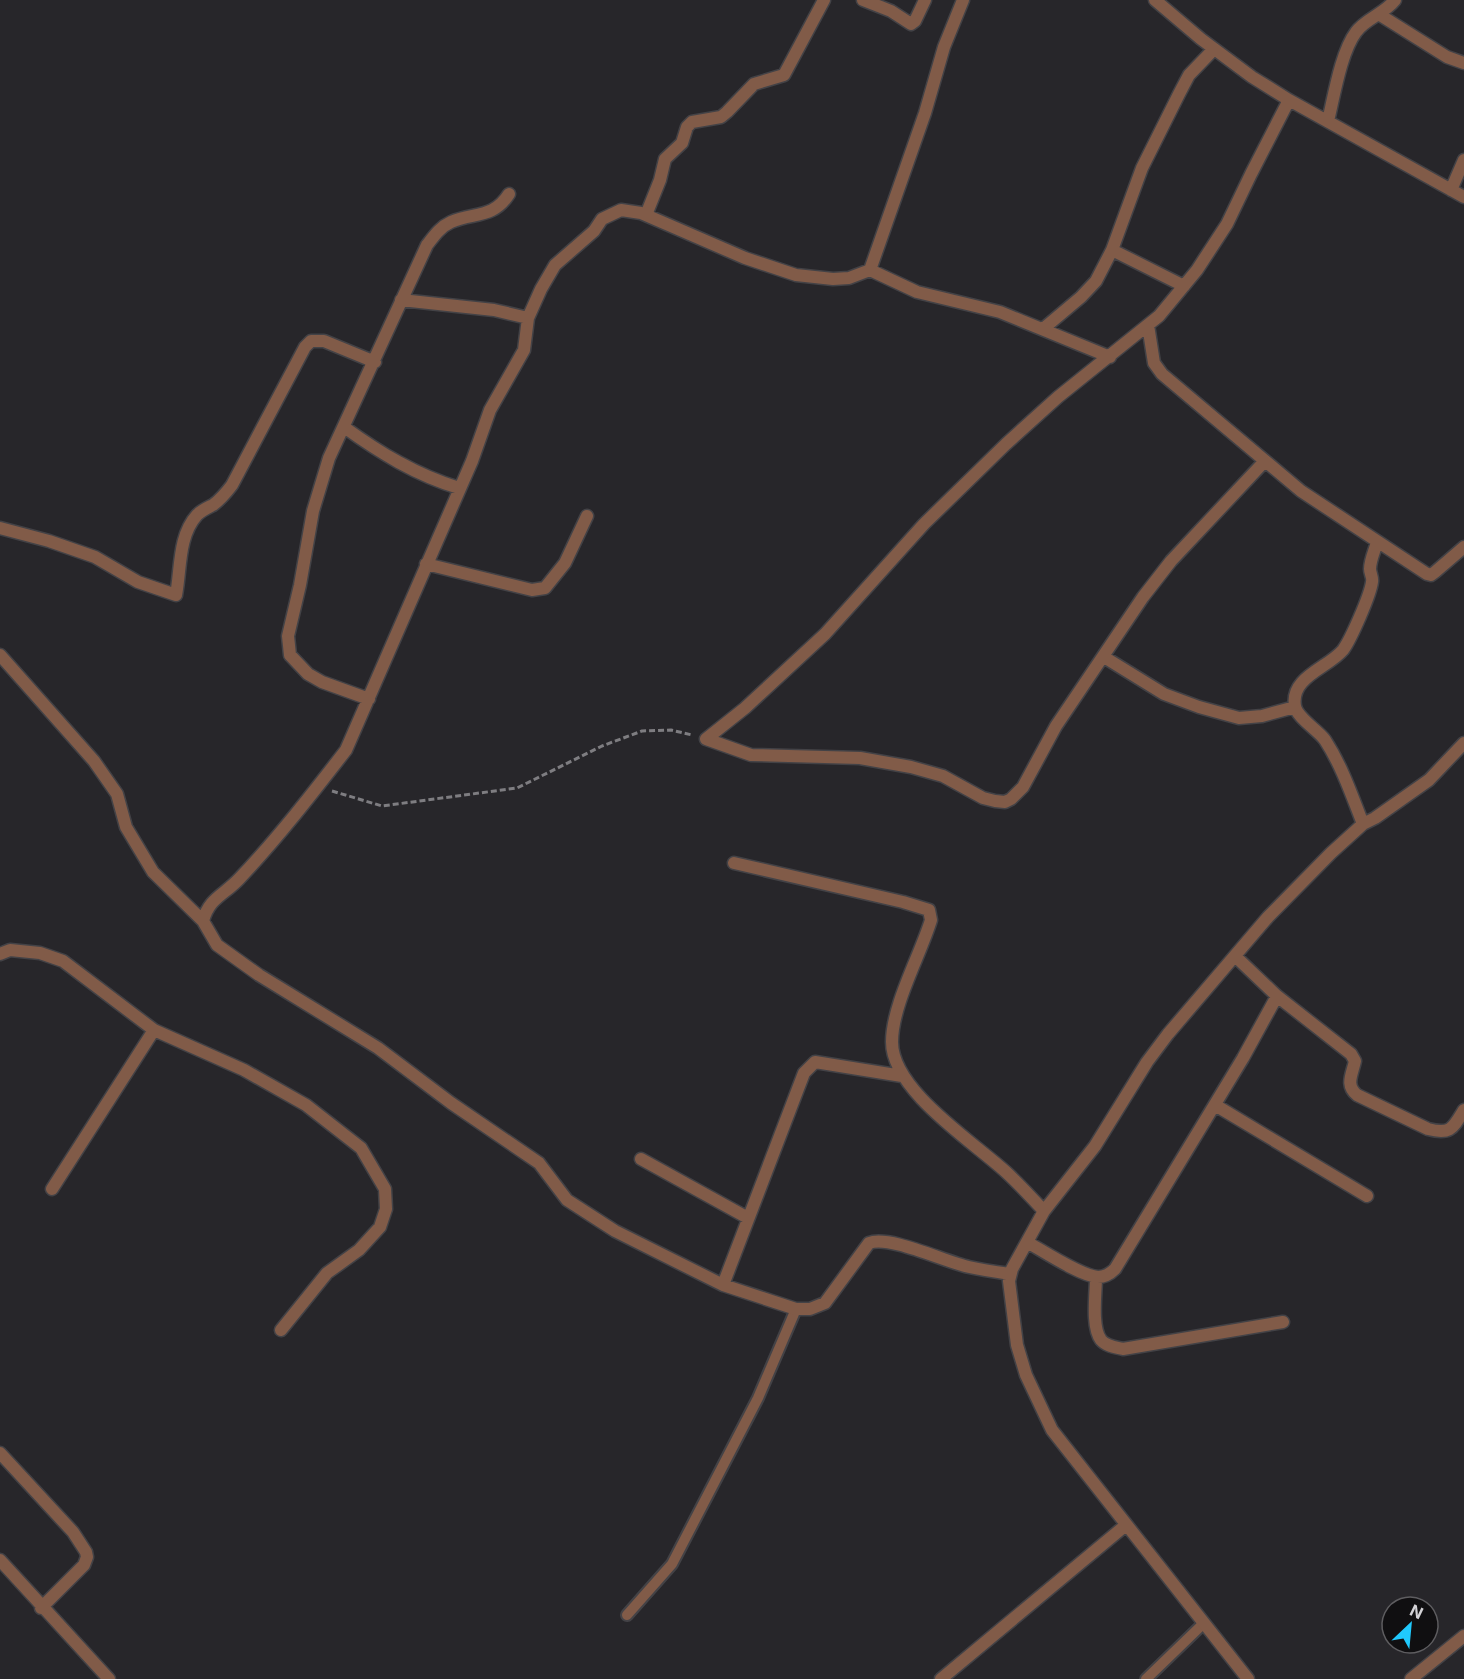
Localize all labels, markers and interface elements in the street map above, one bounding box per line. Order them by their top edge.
north arrow [1380,1595,1440,1655]
text: N [1407,1600,1426,1623]

